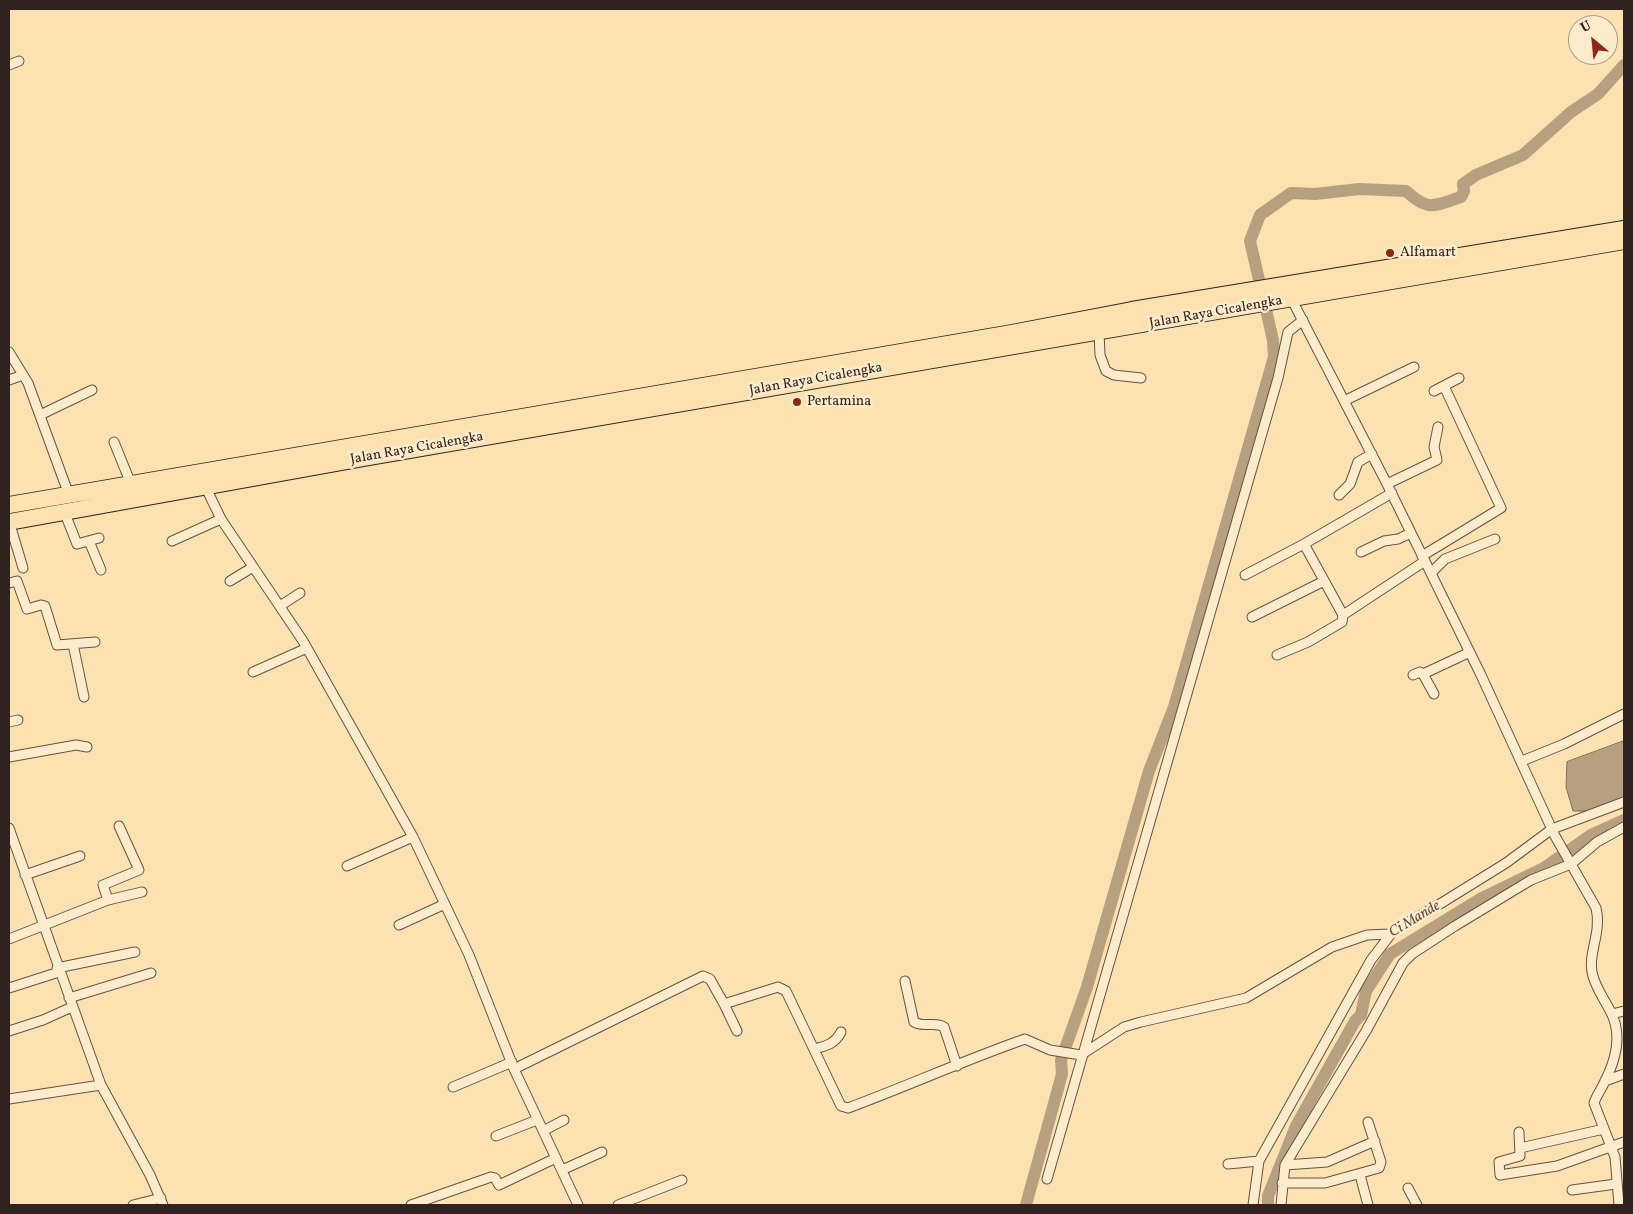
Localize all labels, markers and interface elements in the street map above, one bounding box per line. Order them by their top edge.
north arrow [1568,15,1618,65]
text: U [1577,17,1595,38]
place label: Alfamart [1400,245,1456,261]
marker: Alfamart [1384,247,1396,259]
street label: Jalan Raya Cicalengka [1148,293,1284,333]
street label: Jalan Raya Cicalengka [748,360,884,400]
place label: Pertamina [807,394,871,410]
marker: Pertamina [791,396,803,408]
street label: Jalan Raya Cicalengka [349,429,485,469]
water label: Ci Mande [1386,898,1444,942]

